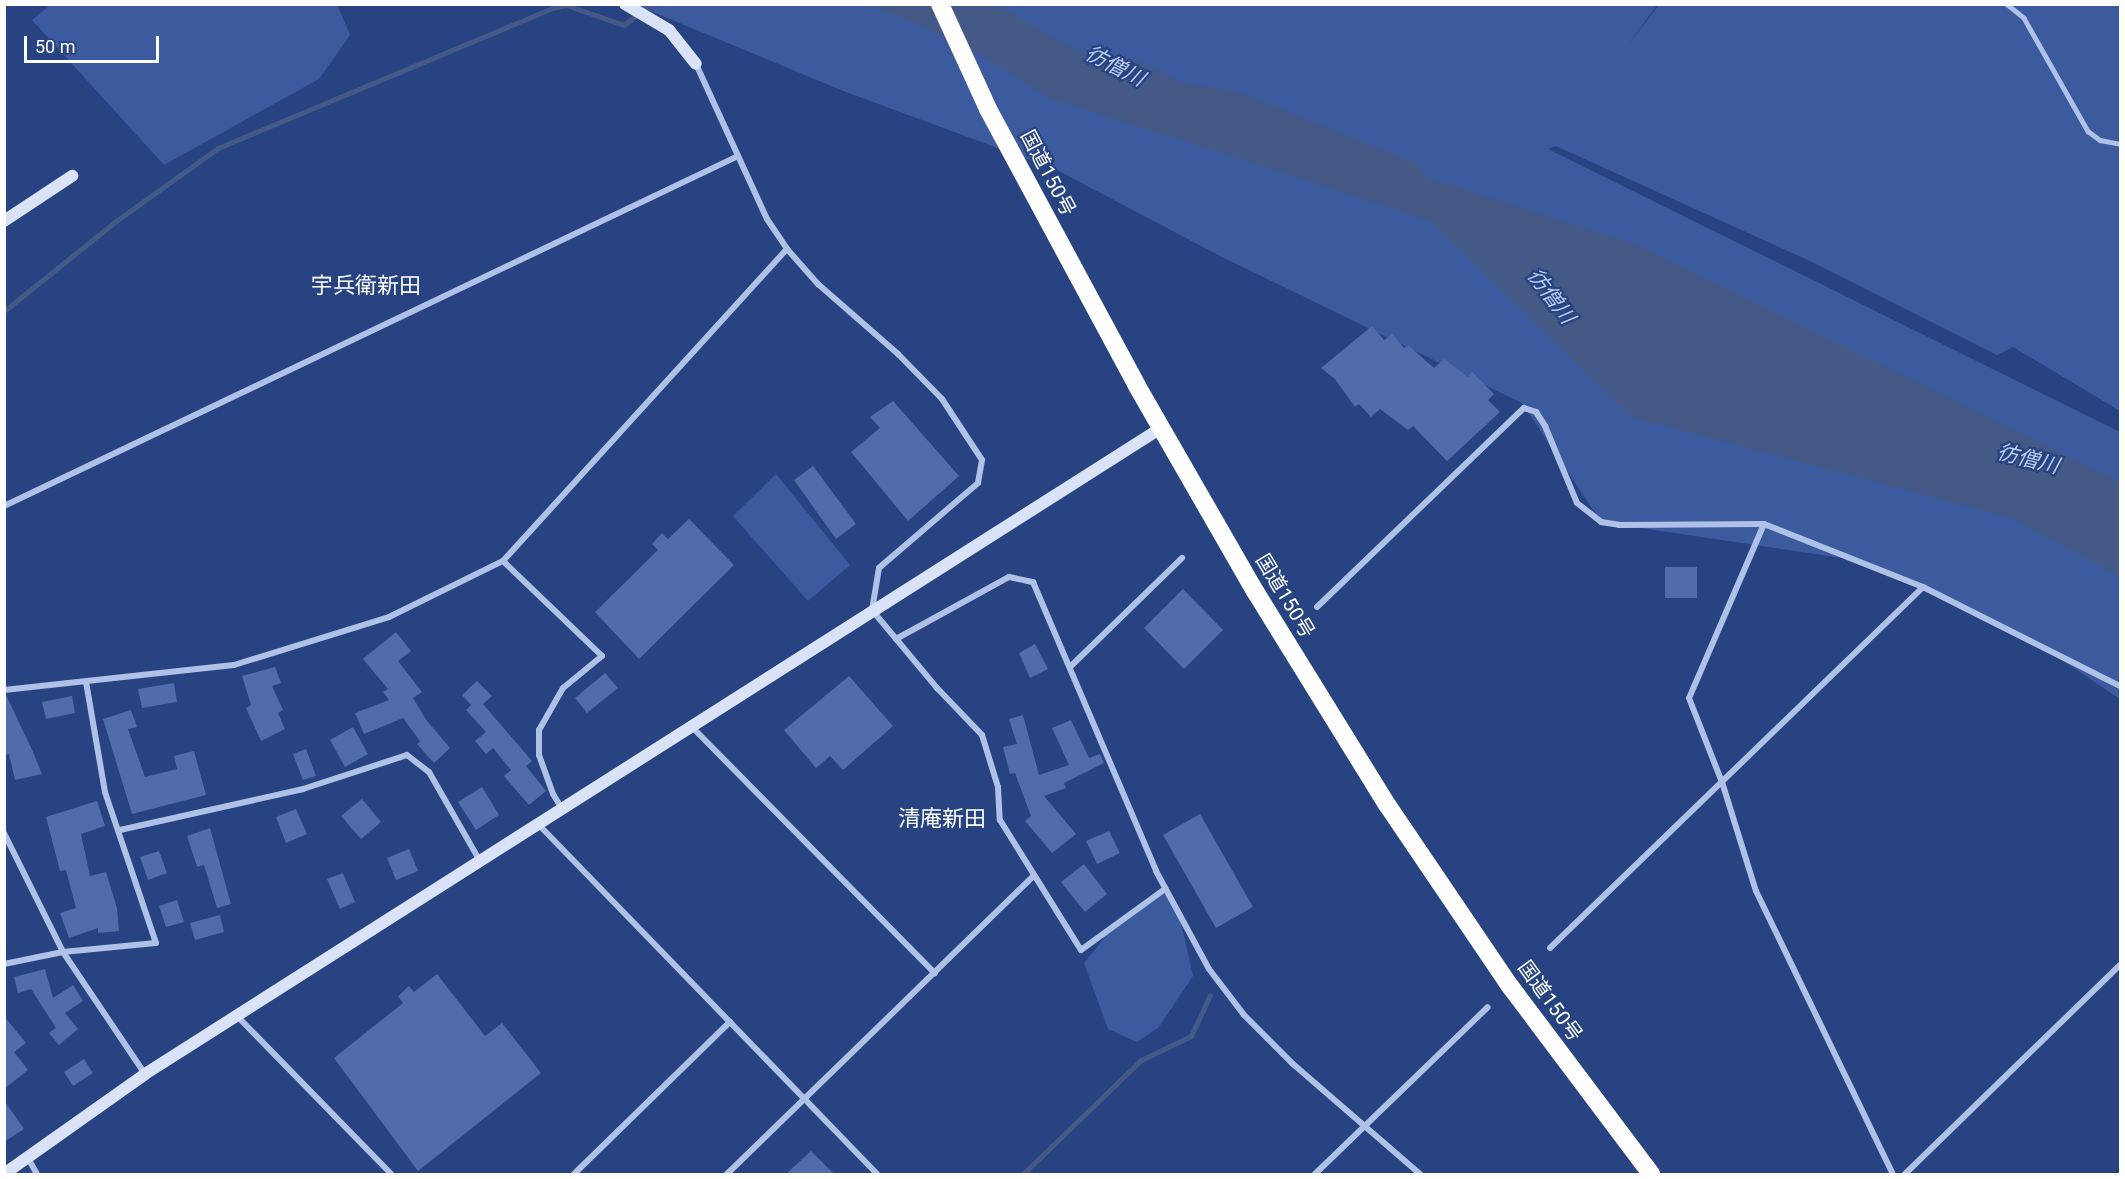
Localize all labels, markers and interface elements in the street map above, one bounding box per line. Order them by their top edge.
scale bar [27,24,162,62]
text: 50 m [35,36,75,57]
water label: 彷僧川 [1081,40,1149,92]
street label: 国道150号 [1015,126,1081,220]
water label: 彷僧川 [1522,263,1580,329]
district label: 宇兵衛新田 [311,273,421,299]
water label: 彷僧川 [1994,439,2062,479]
street label: 国道150号 [1251,550,1319,642]
district label: 清庵新田 [898,806,986,832]
street label: 国道150号 [1513,956,1587,1046]

